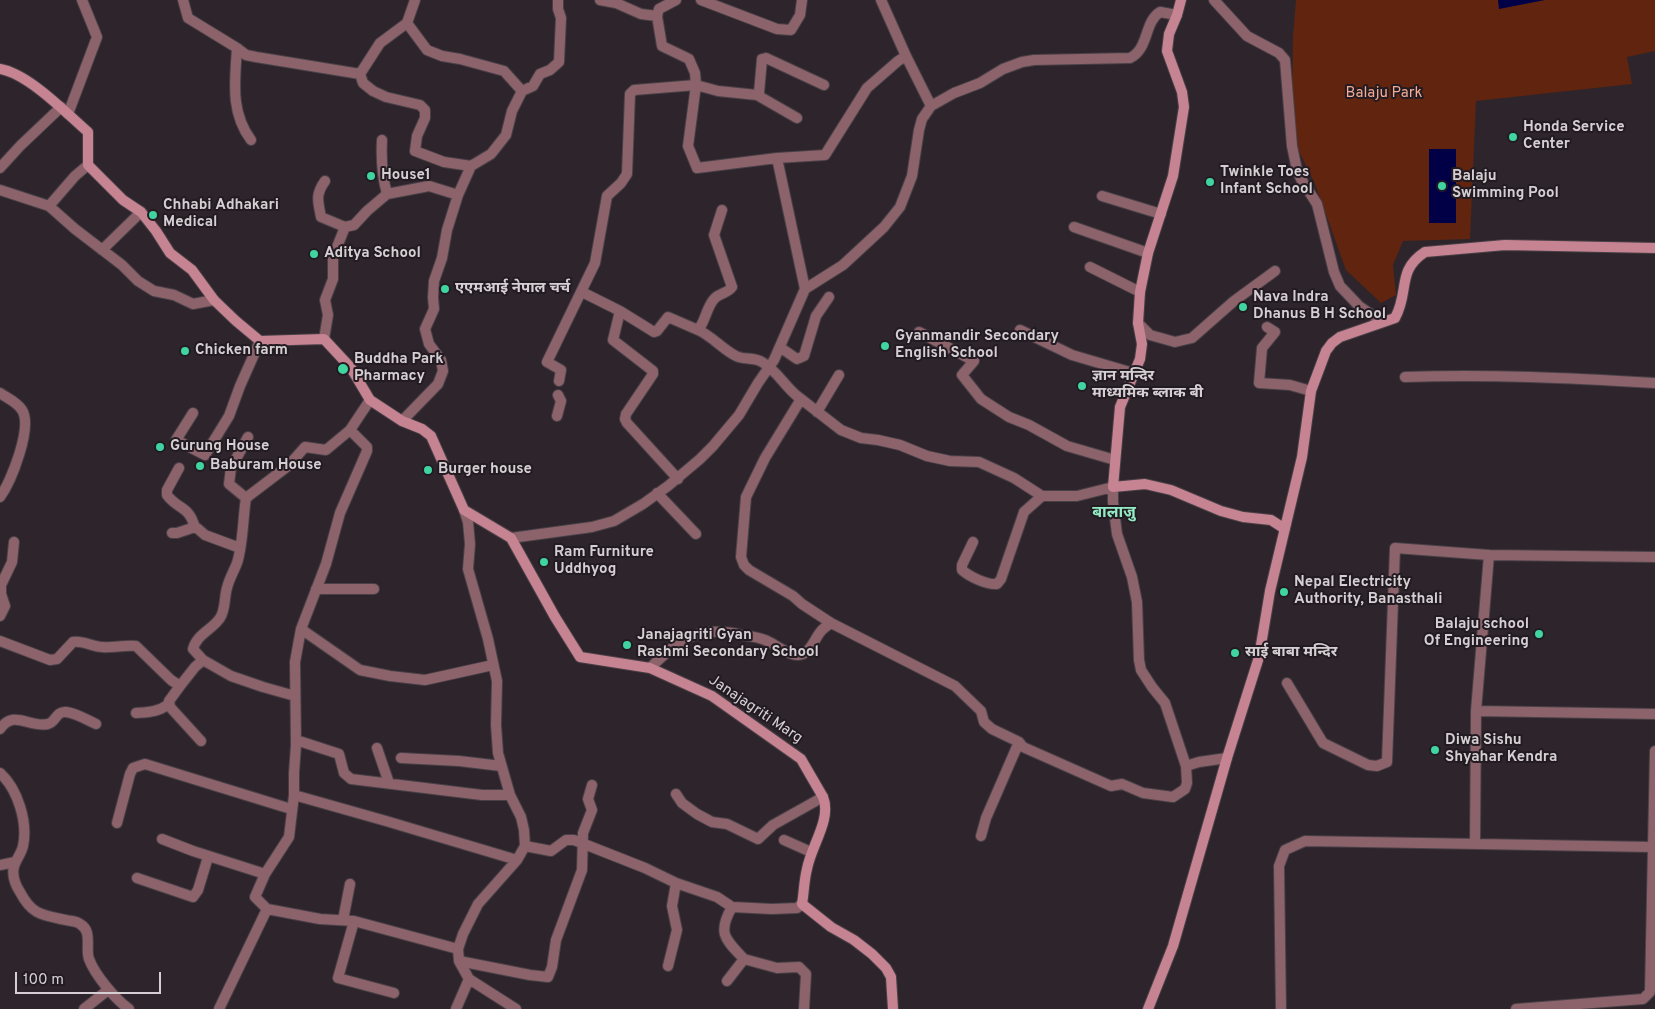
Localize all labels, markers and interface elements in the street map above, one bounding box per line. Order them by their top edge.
park label: Balaju Park [1346,85,1422,103]
place label: Honda Service Center [1523,119,1625,154]
marker: Honda Service Center [1507,131,1519,143]
place label: Twinkle Toes Infant School [1220,164,1313,199]
place label: House1 [381,167,431,185]
place label: Balaju Swimming Pool [1452,168,1559,203]
marker: House1 [365,170,377,182]
marker: Twinkle Toes Infant School [1204,176,1216,188]
marker: Balaju Swimming Pool [1436,180,1448,192]
place label: Chhabi Adhakari Medical [163,197,279,232]
marker: Chhabi Adhakari Medical [147,209,159,221]
place label: Aditya School [324,245,421,263]
marker: Aditya School [308,248,320,260]
place label: एएमआई नेपाल चर्च [455,280,570,298]
marker: एएमआई नेपाल चर्च [439,283,451,295]
place label: Nava Indra Dhanus B H School [1253,289,1386,324]
marker: Nava Indra Dhanus B H School [1237,301,1249,313]
place label: Gyanmandir Secondary English School [895,328,1059,363]
marker: Gyanmandir Secondary English School [879,340,891,352]
place label: Chicken farm [195,342,288,360]
marker: Chicken farm [179,345,191,357]
place label: Buddha Park Pharmacy [354,351,444,386]
marker: Buddha Park Pharmacy [336,362,350,376]
place label: ज्ञान मन्दिर माध्यमिक ब्लाक बी [1092,368,1203,403]
marker: ज्ञान मन्दिर माध्यमिक ब्लाक बी [1076,380,1088,392]
place label: Gurung House [170,438,269,456]
marker: Gurung House [154,441,166,453]
place label: Baburam House [210,457,322,475]
marker: Baburam House [194,460,206,472]
place label: Burger house [438,461,532,479]
marker: Burger house [422,464,434,476]
district label: बालाजु [1092,504,1136,524]
place label: Ram Furniture Uddhyog [554,544,654,579]
marker: Ram Furniture Uddhyog [538,556,550,568]
place label: Nepal Electricity Authority, Banasthali [1294,574,1442,609]
marker: Nepal Electricity Authority, Banasthali [1278,586,1290,598]
place label: Balaju school Of Engineering [1424,616,1529,651]
place label: Janajagriti Gyan Rashmi Secondary School [637,627,819,662]
marker: Balaju school Of Engineering [1533,628,1545,640]
marker: Janajagriti Gyan Rashmi Secondary School [621,639,633,651]
place label: साई बाबा मन्दिर [1245,644,1337,662]
marker: साई बाबा मन्दिर [1229,647,1241,659]
street label: Janajagriti Marg [705,672,805,748]
place label: Diwa Sishu Shyahar Kendra [1445,732,1557,767]
marker: Diwa Sishu Shyahar Kendra [1429,744,1441,756]
scale bar [18,962,164,994]
text: 100 m [23,971,64,990]

